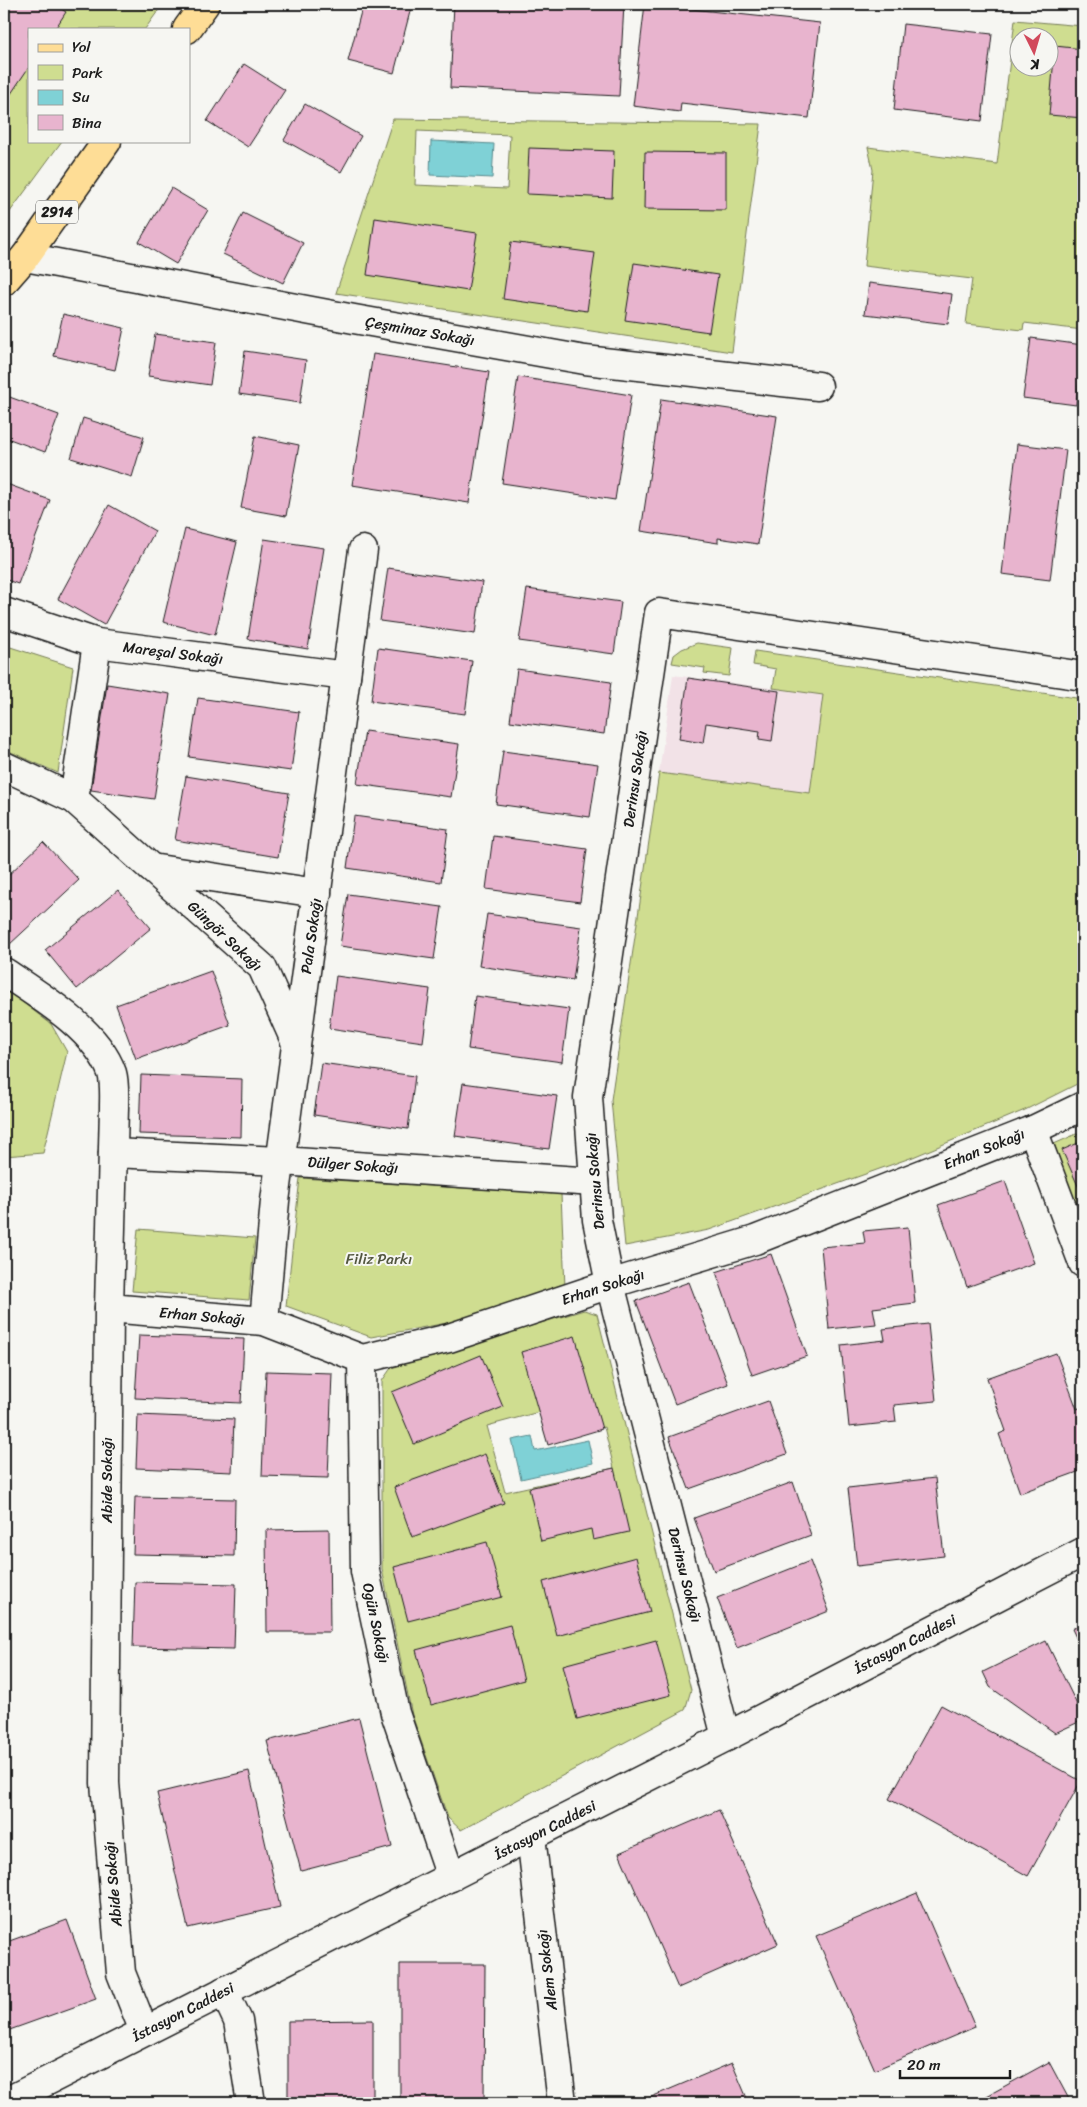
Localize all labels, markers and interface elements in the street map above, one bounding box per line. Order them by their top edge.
legend [28,28,190,142]
north arrow [1010,28,1060,78]
text: Yol [72,34,91,60]
text: K [1028,52,1041,77]
text: Park [72,60,103,86]
text: Su [72,84,89,110]
text: Bina [72,110,102,136]
road number: 2914 [36,200,78,223]
street label: Çeşminaz Sokağı [363,309,477,353]
street label: Mareşal Sokağı [122,634,224,672]
street label: Derinsu Sokağı [615,729,655,829]
street label: Güngör Sokağı [181,894,269,978]
street label: Pala Sokağı [293,896,329,976]
street label: Erhan Sokağı [939,1121,1029,1177]
street label: Derinsu Sokağı [578,1131,612,1231]
street label: Dülger Sokağı [307,1149,399,1181]
park label: Filiz Parkı [346,1246,412,1272]
street label: Erhan Sokağı [558,1261,648,1313]
street label: Erhan Sokağı [158,1299,246,1333]
street label: Abide Sokağı [94,1437,120,1524]
street label: Derinsu Sokağı [661,1525,709,1625]
street label: Ogün Sokağı [355,1580,397,1666]
street label: İstasyon Caddesi [848,1607,962,1681]
street label: İstasyon Caddesi [488,1793,602,1867]
street label: Abide Sokağı [96,1840,130,1929]
street label: Alem Sokağı [529,1928,565,2013]
street label: İstasyon Caddesi [126,1975,240,2049]
scale bar [900,2047,1010,2079]
text: 20 m [907,2052,941,2078]

